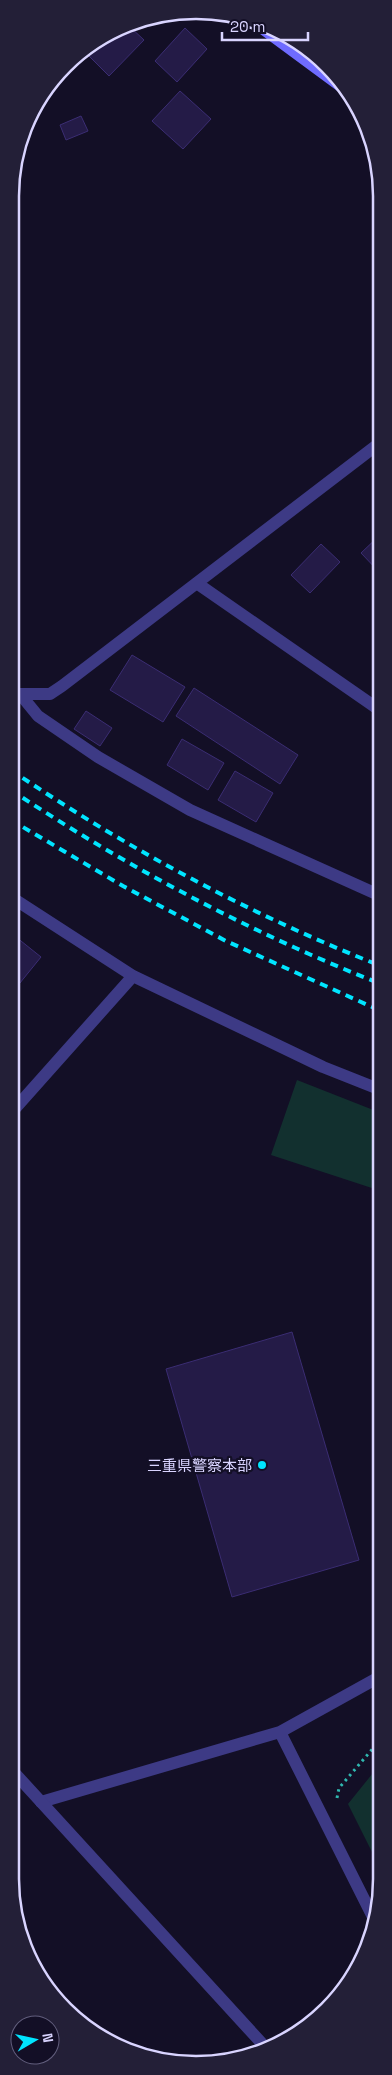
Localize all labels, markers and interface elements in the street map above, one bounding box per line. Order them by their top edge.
scale bar [222,10,308,42]
text: 20 m [230,17,265,36]
place label: 三重県警察本部 [147,1456,252,1475]
marker: 三重県警察本部 [256,1459,268,1471]
north arrow [10,2015,60,2065]
text: N [38,2032,57,2044]

